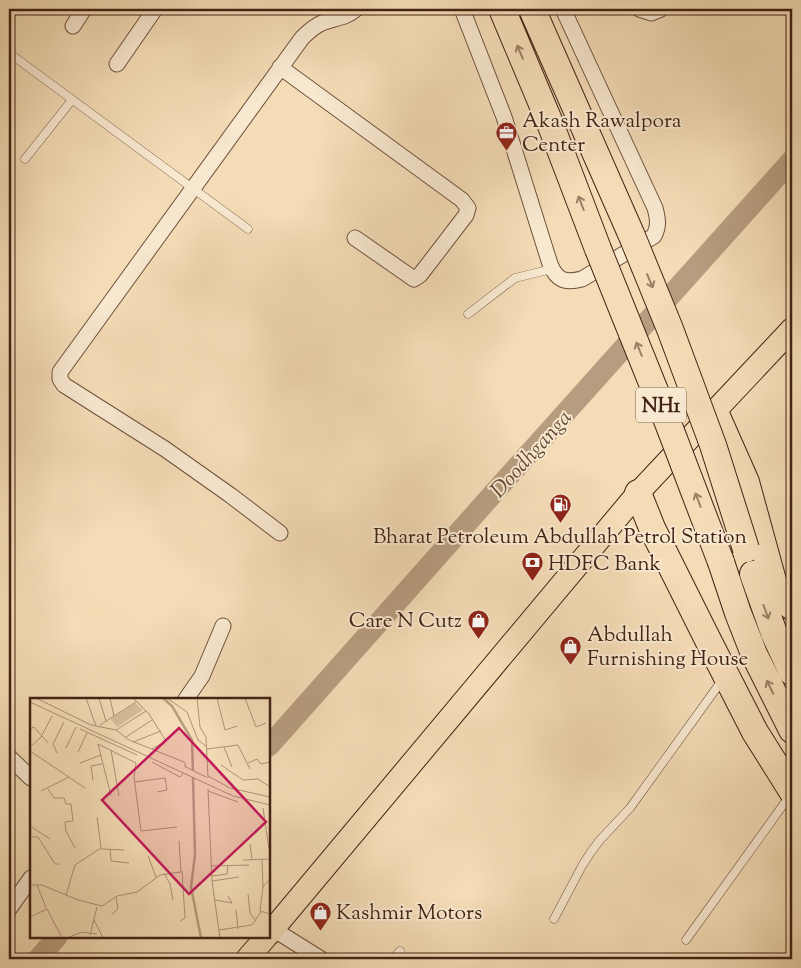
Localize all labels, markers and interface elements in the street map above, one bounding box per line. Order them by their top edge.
one-way arrow [515,45,525,60]
place label: Akash Rawalpora Center [522,107,682,161]
office icon: Akash Rawalpora Center [494,120,518,151]
one-way arrow [575,196,585,211]
one-way arrow [647,274,656,289]
one-way arrow [633,342,643,357]
road number: NH1 [636,388,686,422]
water label: Doodhganga [484,404,581,506]
fuel station icon: Bharat Petroleum Abdullah Petrol Station [548,492,572,523]
one-way arrow [693,493,702,509]
place label: Bharat Petroleum Abdullah Petrol Station [373,523,747,553]
place label: HDFC Bank [548,550,662,580]
bank icon: HDFC Bank [520,551,544,582]
one-way arrow [762,604,771,620]
place label: Care N Cutz [349,607,462,637]
shop icon: Care N Cutz [466,608,490,639]
place label: Abdullah Furnishing House [587,621,748,675]
shop icon: Abdullah Furnishing House [559,634,583,665]
one-way arrow [765,680,774,695]
inset map [30,698,270,938]
place label: Kashmir Motors [336,899,482,929]
shop icon: Kashmir Motors [308,900,332,931]

